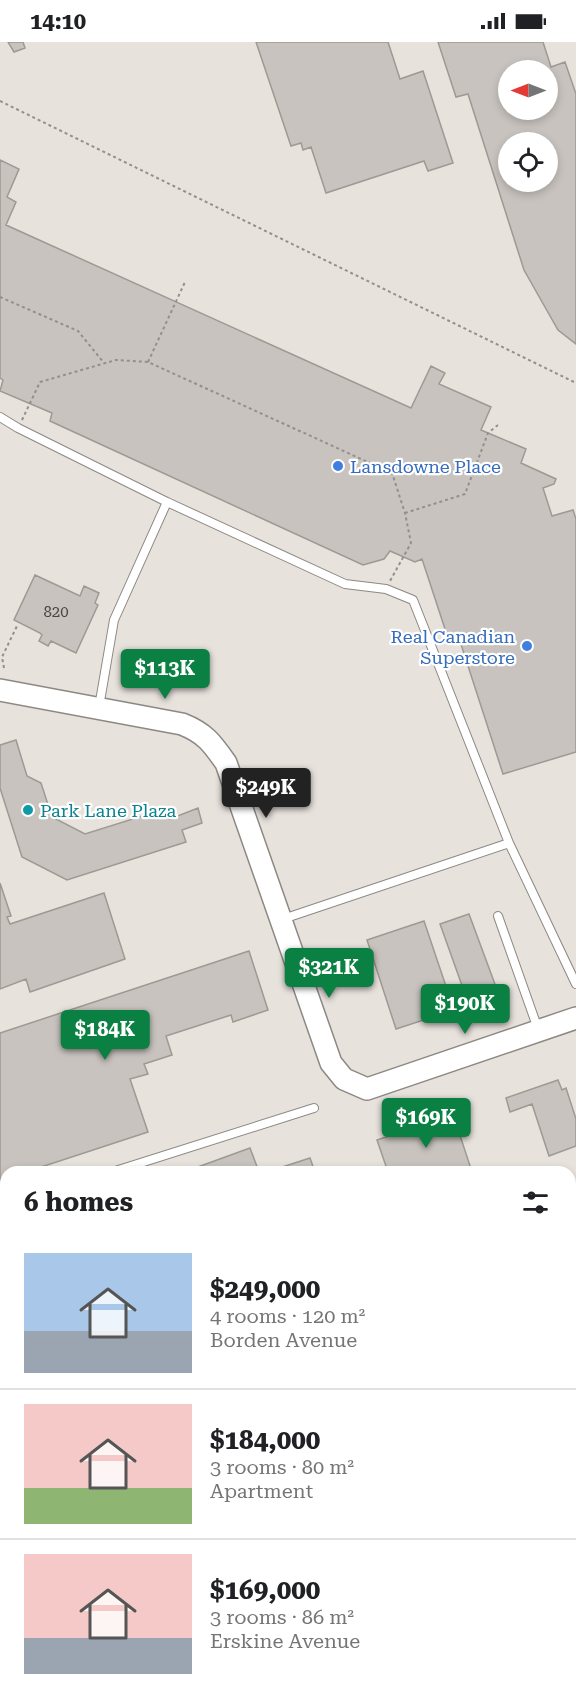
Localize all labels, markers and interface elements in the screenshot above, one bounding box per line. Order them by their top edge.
text: 14:10 [30,9,86,34]
north arrow [498,60,558,120]
map controls [498,60,558,192]
button: locate [498,132,558,192]
place label: Lansdowne Place [350,456,501,477]
marker: Lansdowne Place [331,459,345,473]
house number: 820 [43,603,69,621]
place label: Real Canadian Superstore [391,626,515,668]
marker: Real Canadian Superstore [520,639,534,653]
pin: $113K [123,649,207,700]
text: $113K [135,656,195,680]
pin: $249K [224,768,308,819]
text: $249K [236,775,296,799]
place label: Park Lane Plaza [40,800,177,821]
marker: Park Lane Plaza [21,803,35,817]
pin: $321K [287,948,371,999]
text: $321K [299,955,359,979]
pin: $190K [423,984,507,1035]
text: $190K [435,991,495,1015]
pin: $184K [63,1010,147,1061]
text: $184K [75,1017,135,1041]
pin: $169K [384,1098,468,1149]
text: $169K [396,1105,456,1129]
icon: filters [519,1186,552,1219]
text: 6 homes [24,1187,133,1217]
text: $249,000 [210,1274,320,1304]
icon: home [72,1277,144,1349]
text: 4 rooms · 120 m² [210,1304,365,1328]
text: Borden Avenue [210,1328,357,1352]
text: $184,000 [210,1425,320,1455]
icon: home [72,1428,144,1500]
text: 3 rooms · 80 m² [210,1455,354,1479]
text: Apartment [210,1479,313,1503]
text: $169,000 [210,1575,320,1605]
icon: home [72,1578,144,1650]
text: 3 rooms · 86 m² [210,1605,354,1629]
text: Erskine Avenue [210,1629,360,1653]

